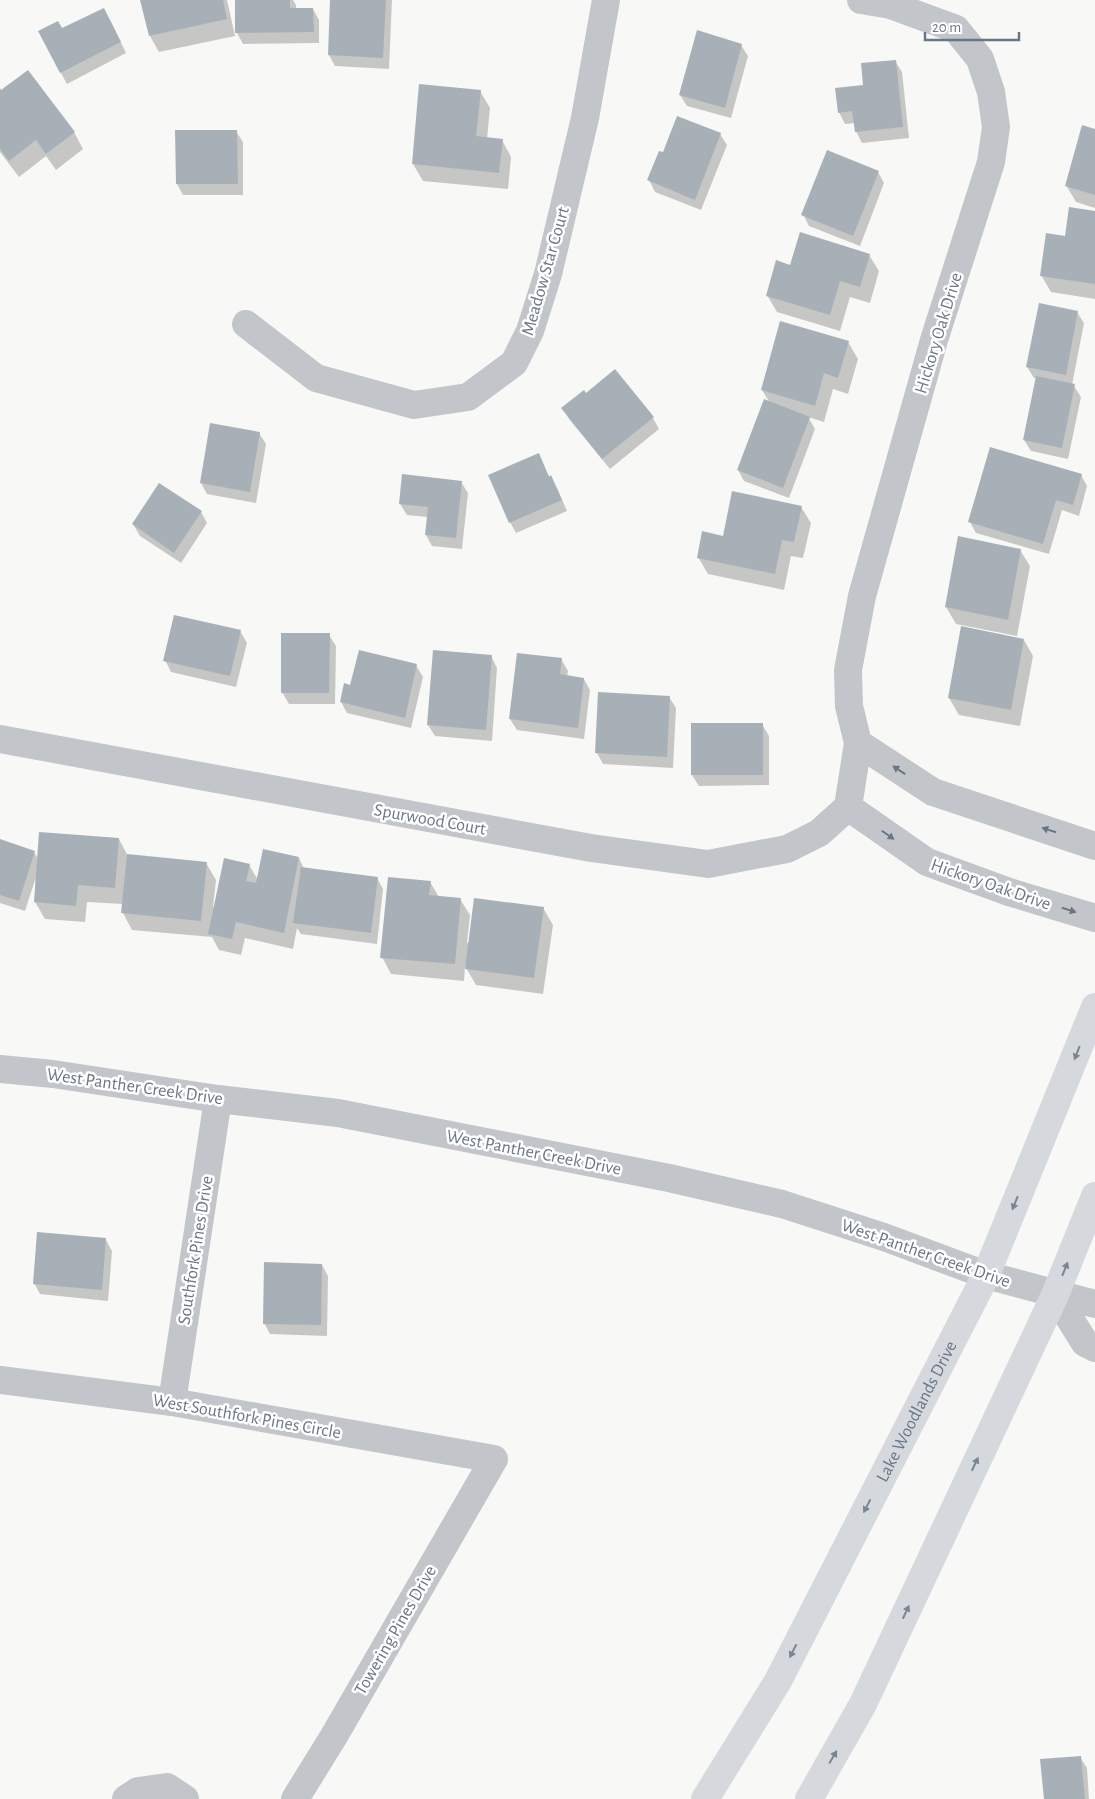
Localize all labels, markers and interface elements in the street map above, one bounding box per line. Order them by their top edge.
scale bar [925,10,1019,42]
text: 20 m [932,20,961,35]
street label: Meadow Star Court [519,205,573,338]
street label: Hickory Oak Drive [912,271,966,396]
one-way arrow [892,765,906,775]
street label: Spurwood Court [373,801,487,839]
one-way arrow [1041,826,1056,833]
one-way arrow [881,830,895,840]
street label: Hickory Oak Drive [929,856,1053,914]
one-way arrow [1061,907,1076,915]
one-way arrow [1073,1046,1081,1061]
street label: West Panther Creek Drive [46,1066,224,1108]
street label: West Panther Creek Drive [445,1127,623,1179]
street label: Southfork Pines Drive [175,1175,217,1326]
one-way arrow [1011,1196,1019,1210]
street label: West Panther Creek Drive [839,1217,1013,1291]
one-way arrow [1061,1261,1069,1276]
street label: Lake Woodlands Drive [874,1338,961,1485]
street label: West Southfork Pines Circle [151,1392,342,1442]
one-way arrow [972,1457,980,1471]
one-way arrow [863,1499,871,1513]
street label: Towering Pines Drive [352,1563,440,1698]
one-way arrow [903,1605,911,1619]
one-way arrow [789,1643,797,1658]
one-way arrow [829,1750,838,1763]

